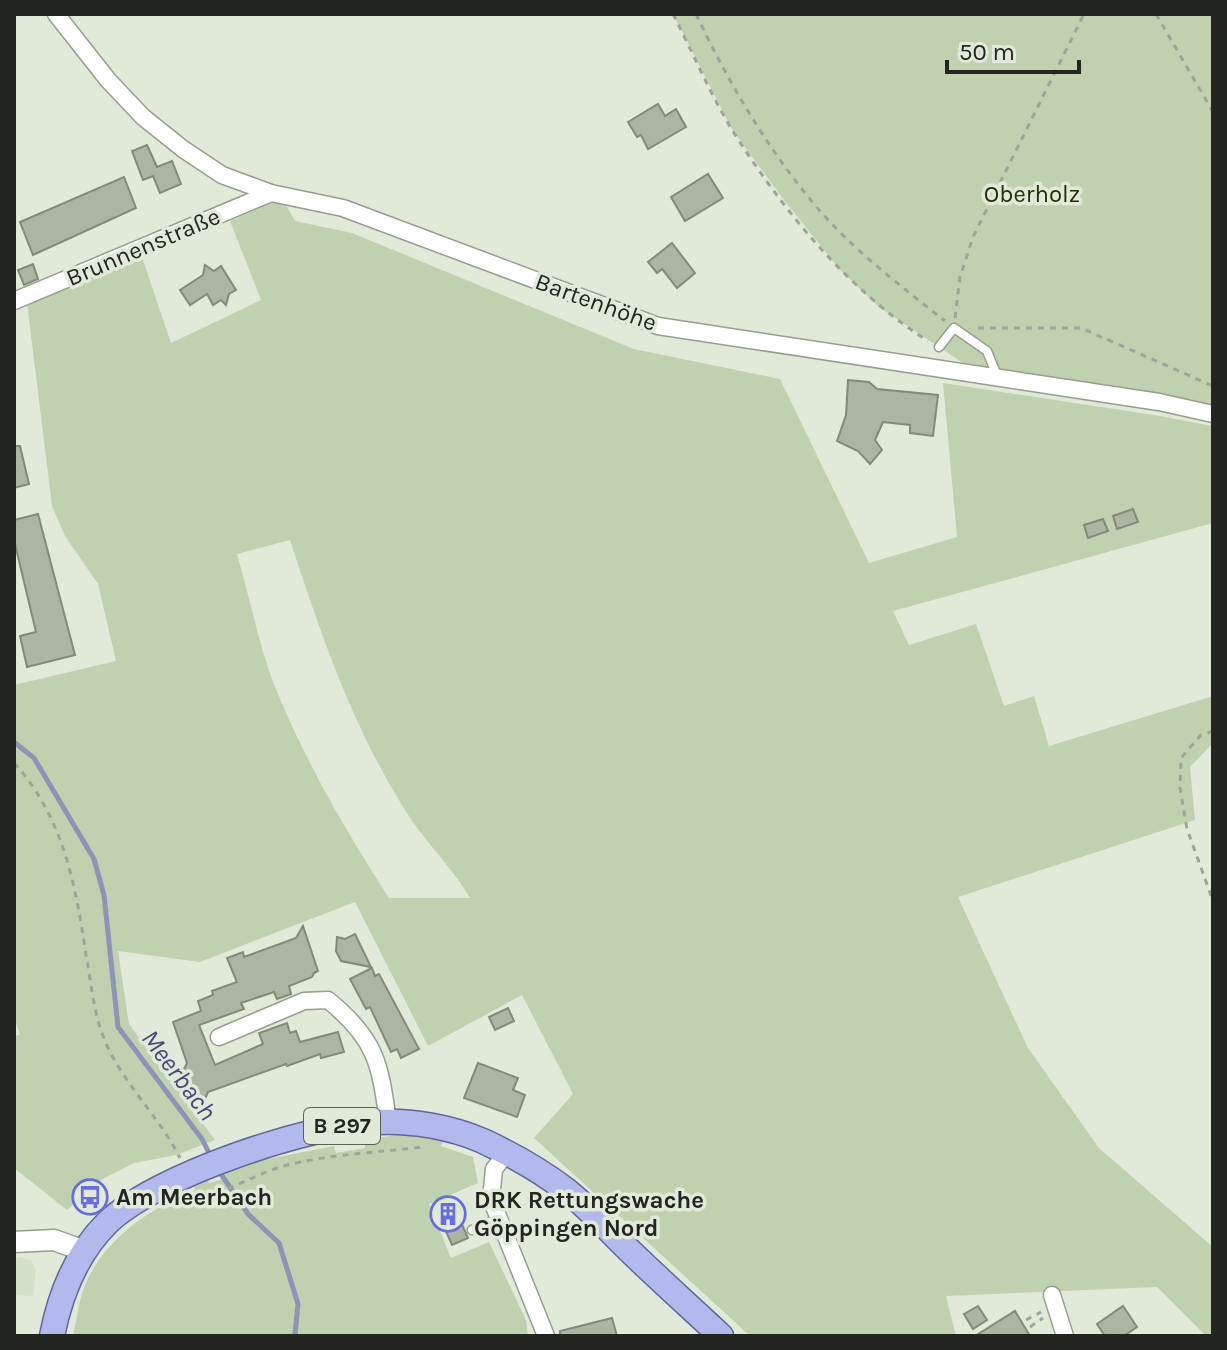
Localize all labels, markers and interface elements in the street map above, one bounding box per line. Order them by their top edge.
scale bar [947,24,1079,74]
text: 50 m [959,38,1015,66]
park label: Oberholz [984,180,1080,208]
street label: Brunnenstraße [62,202,224,292]
street label: Bartenhöhe [532,267,660,337]
water label: Meerbach [135,1023,223,1127]
road number: B 297 [304,1108,380,1144]
bus stop icon: Am Meerbach [71,1178,109,1216]
place label: Am Meerbach [116,1183,272,1211]
place label: DRK Rettungswache Göppingen Nord [474,1186,704,1242]
building icon: DRK Rettungswache Göppingen Nord [429,1195,467,1233]

